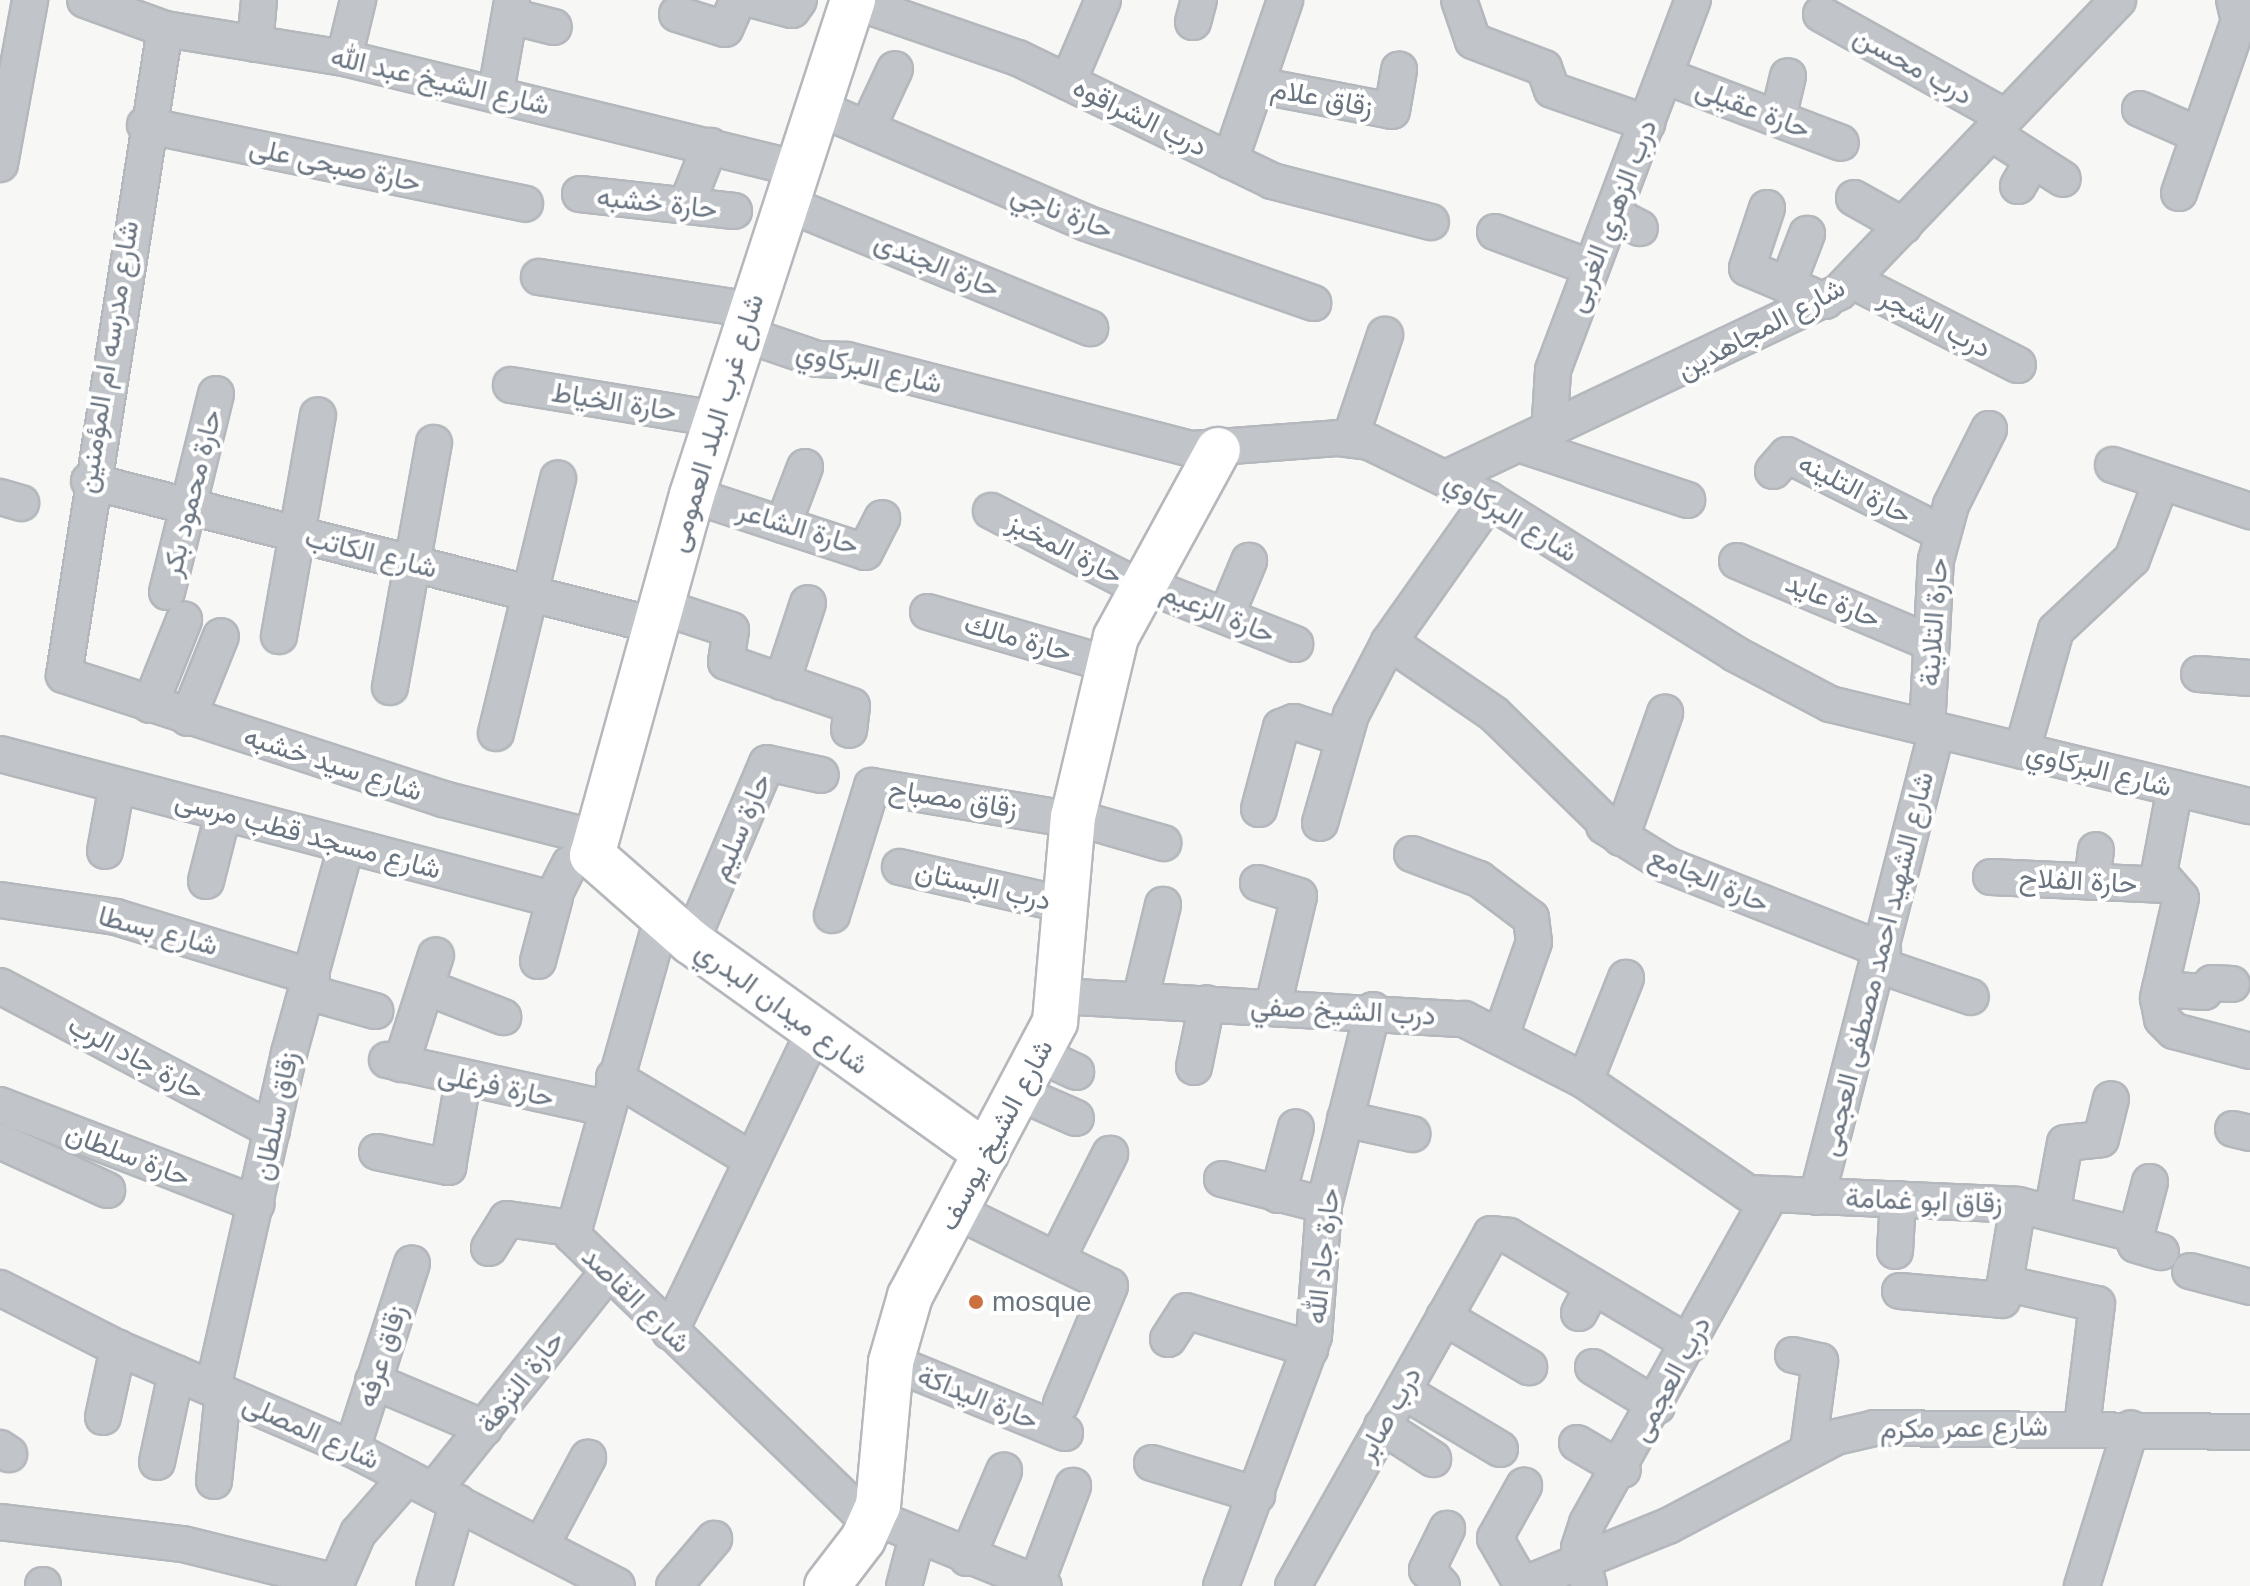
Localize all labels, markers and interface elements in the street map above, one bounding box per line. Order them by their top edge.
street label: درب محسن [1848,20,1978,112]
street label: شارع الشيخ عبد الله [327,40,553,122]
street label: درب الشراقوه [1067,70,1213,164]
street label: زقاق علام [1268,72,1376,124]
street label: حارة عقيلى [1691,72,1815,146]
street label: درب الزهري الغربى [1560,115,1664,317]
street label: حارة صبحى على [246,130,424,200]
street label: حارة ناجي [1006,177,1118,247]
street label: حارة خشبه [595,180,719,226]
street label: شارع مدرسه ام المؤمنين [70,218,146,496]
street label: حارة الجندى [869,225,1005,305]
street label: شارع المجاهدين [1671,271,1851,387]
street label: درب الشجر [1873,281,1997,365]
street label: شارع غرب البلد العمومى [661,290,771,556]
street label: شارع البركاوي [793,335,945,401]
street label: حارة الخياط [549,376,679,428]
street label: حارة محمود بكر [155,406,229,580]
street label: حارة التلينه [1793,446,1917,532]
street label: شارع البركاوي [1439,464,1583,570]
street label: حارة الشاعر [733,494,863,562]
street label: حارة المخبز [1002,506,1128,592]
street label: شارع الكاتب [301,520,441,586]
street label: حارة التلاينة [1913,556,1955,688]
street label: حارة عايد [1780,566,1886,636]
street label: حارة الزعيم [1156,575,1280,651]
street label: حارة مالك [960,607,1076,669]
street label: شارع سيد خشبه [240,719,426,809]
street label: شارع البركاوي [2023,736,2175,804]
street label: حارة سليم [703,768,779,886]
street label: شارع الشهيد احمد مصطفى العجمى [1813,768,1941,1160]
street label: زقاق مصباح [886,772,1020,826]
street label: شارع مسجد قطب مرسى [171,783,445,887]
street label: حارة الجامع [1644,840,1774,920]
street label: درب البستان [912,854,1054,918]
street label: حارة الفلاح [2018,861,2138,901]
street label: شارع بسطا [95,899,221,963]
street label: شارع ميدان البدري [689,934,875,1082]
street label: درب الشيخ صفي [1249,989,1437,1033]
street label: حارة جاد الرب [62,1008,210,1108]
street label: شارع الشيخ يوسف [931,1034,1061,1236]
street label: زقاق سلطان [246,1048,306,1184]
street label: حارة فرغلى [435,1057,557,1115]
street label: حارة سلطان [61,1116,195,1194]
street label: زقاق ابو غمامة [1845,1181,2003,1221]
street label: حارة جاد الله [1299,1186,1347,1326]
street label: شارع القاصد [575,1240,697,1360]
place label: mosque [992,1285,1092,1319]
marker: mosque [967,1293,985,1311]
street label: زقاق عرفه [350,1301,414,1411]
street label: درب العجمى [1624,1310,1718,1448]
street label: حارة النزهة [471,1324,571,1440]
street label: حارة اليداكة [913,1359,1043,1437]
street label: درب صابر [1349,1361,1429,1467]
street label: شارع المصلى [238,1387,384,1477]
street label: شارع عمر مكرم [1880,1410,2048,1446]

